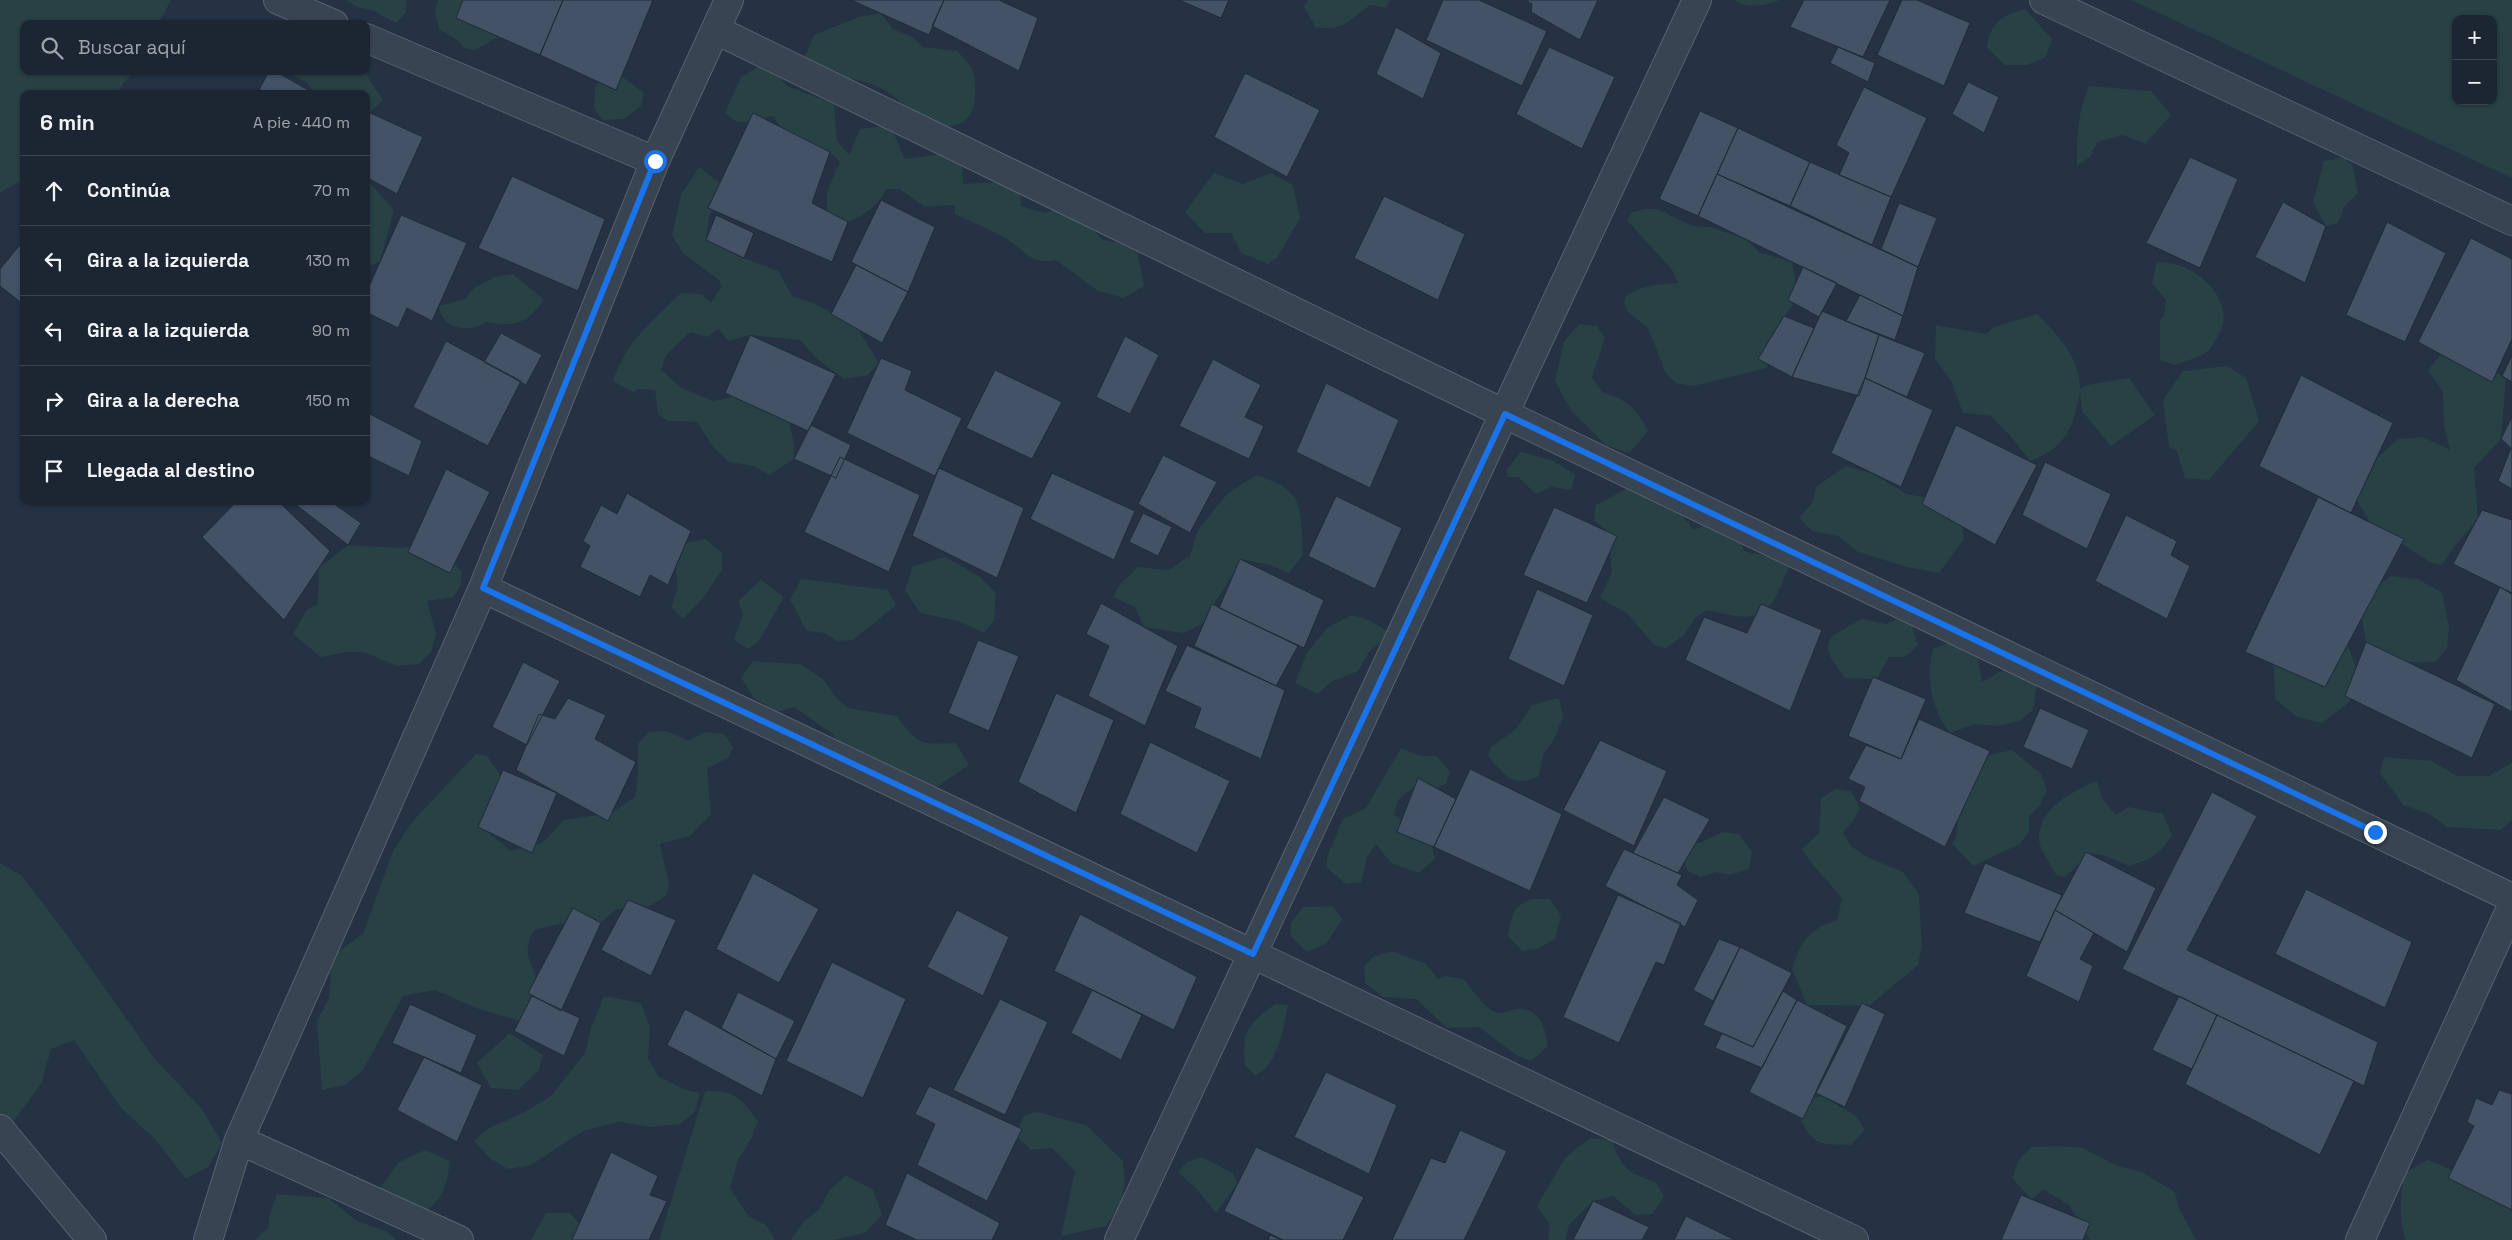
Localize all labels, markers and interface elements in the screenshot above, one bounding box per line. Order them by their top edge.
map controls [2452,15,2497,105]
button: + [2452,15,2497,60]
search box [20,20,370,75]
icon: search [38,34,66,62]
text: Buscar aquí [78,35,186,60]
button: − [2452,60,2497,105]
text: 6 min [40,109,95,136]
text: A pie · 440 m [253,112,350,133]
route start [644,150,667,173]
icon: ahead [40,177,68,205]
text: Continúa [87,178,170,203]
text: 70 m [313,180,350,201]
icon: left [40,247,68,275]
text: Gira a la izquierda [87,248,249,273]
text: 130 m [306,250,350,271]
icon: left [40,317,68,345]
text: Gira a la izquierda [87,318,249,343]
text: 90 m [312,320,350,341]
icon: right [40,387,68,415]
text: Gira a la derecha [87,388,239,413]
text: 150 m [306,390,350,411]
icon: arrive [40,457,68,485]
text: Llegada al destino [87,458,255,483]
route end [2364,821,2387,844]

